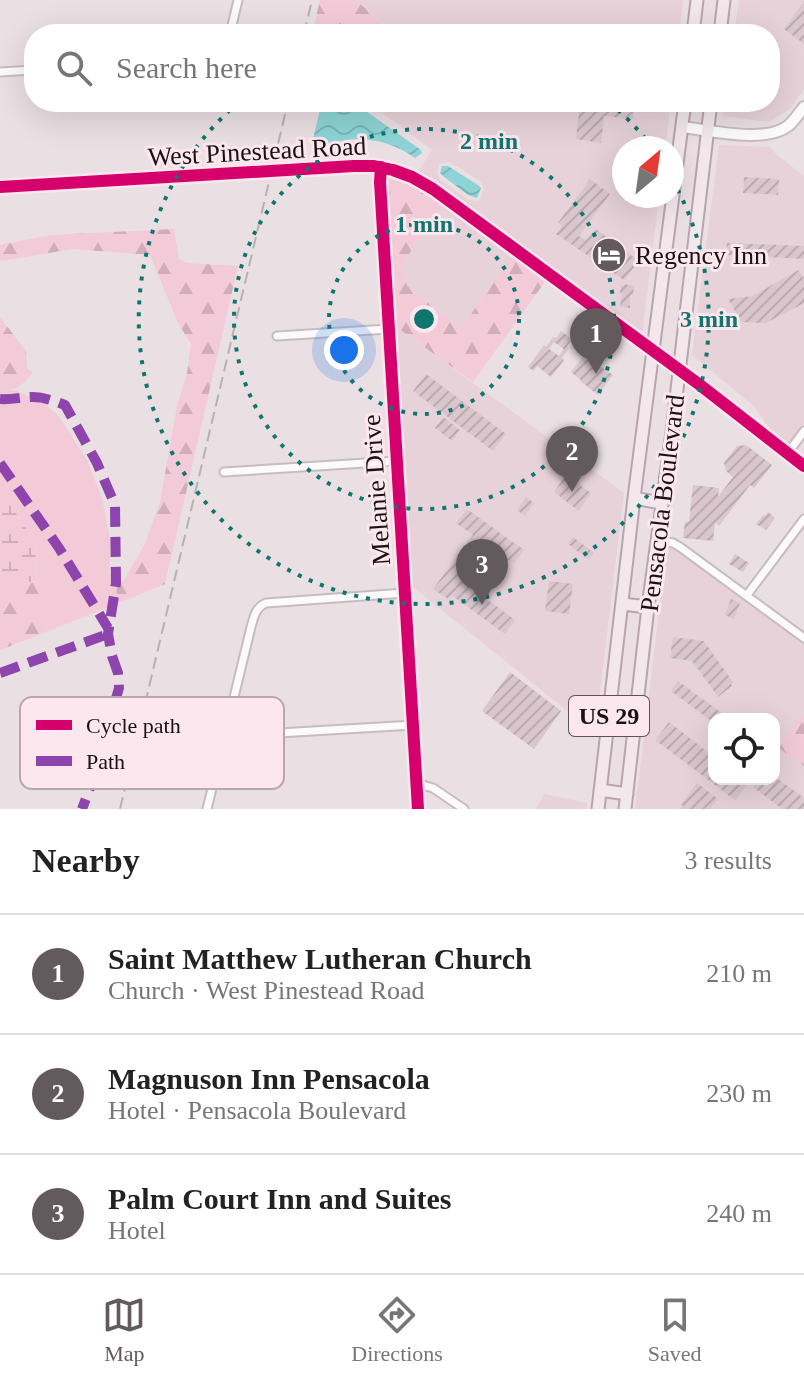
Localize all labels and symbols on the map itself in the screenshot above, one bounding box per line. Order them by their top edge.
text: 2 min [460,128,518,154]
street label: West Pinestead Road [147,131,367,172]
north arrow [612,136,684,208]
text: 1 min [395,211,453,237]
hotel icon: Regency Inn [590,236,628,274]
place label: Regency Inn [635,241,767,270]
centre of rings [410,305,438,333]
text: 3 min [680,306,738,332]
pin: 1 [570,308,622,374]
your location [324,330,364,370]
street label: Pensacola Boulevard [635,393,690,613]
street label: Melanie Drive [357,414,396,566]
pin: 2 [546,426,598,492]
pin: 3 [456,539,508,605]
road number: US 29 [569,696,649,736]
legend [20,697,284,789]
text: Cycle path [86,713,181,738]
text: Path [86,749,125,774]

